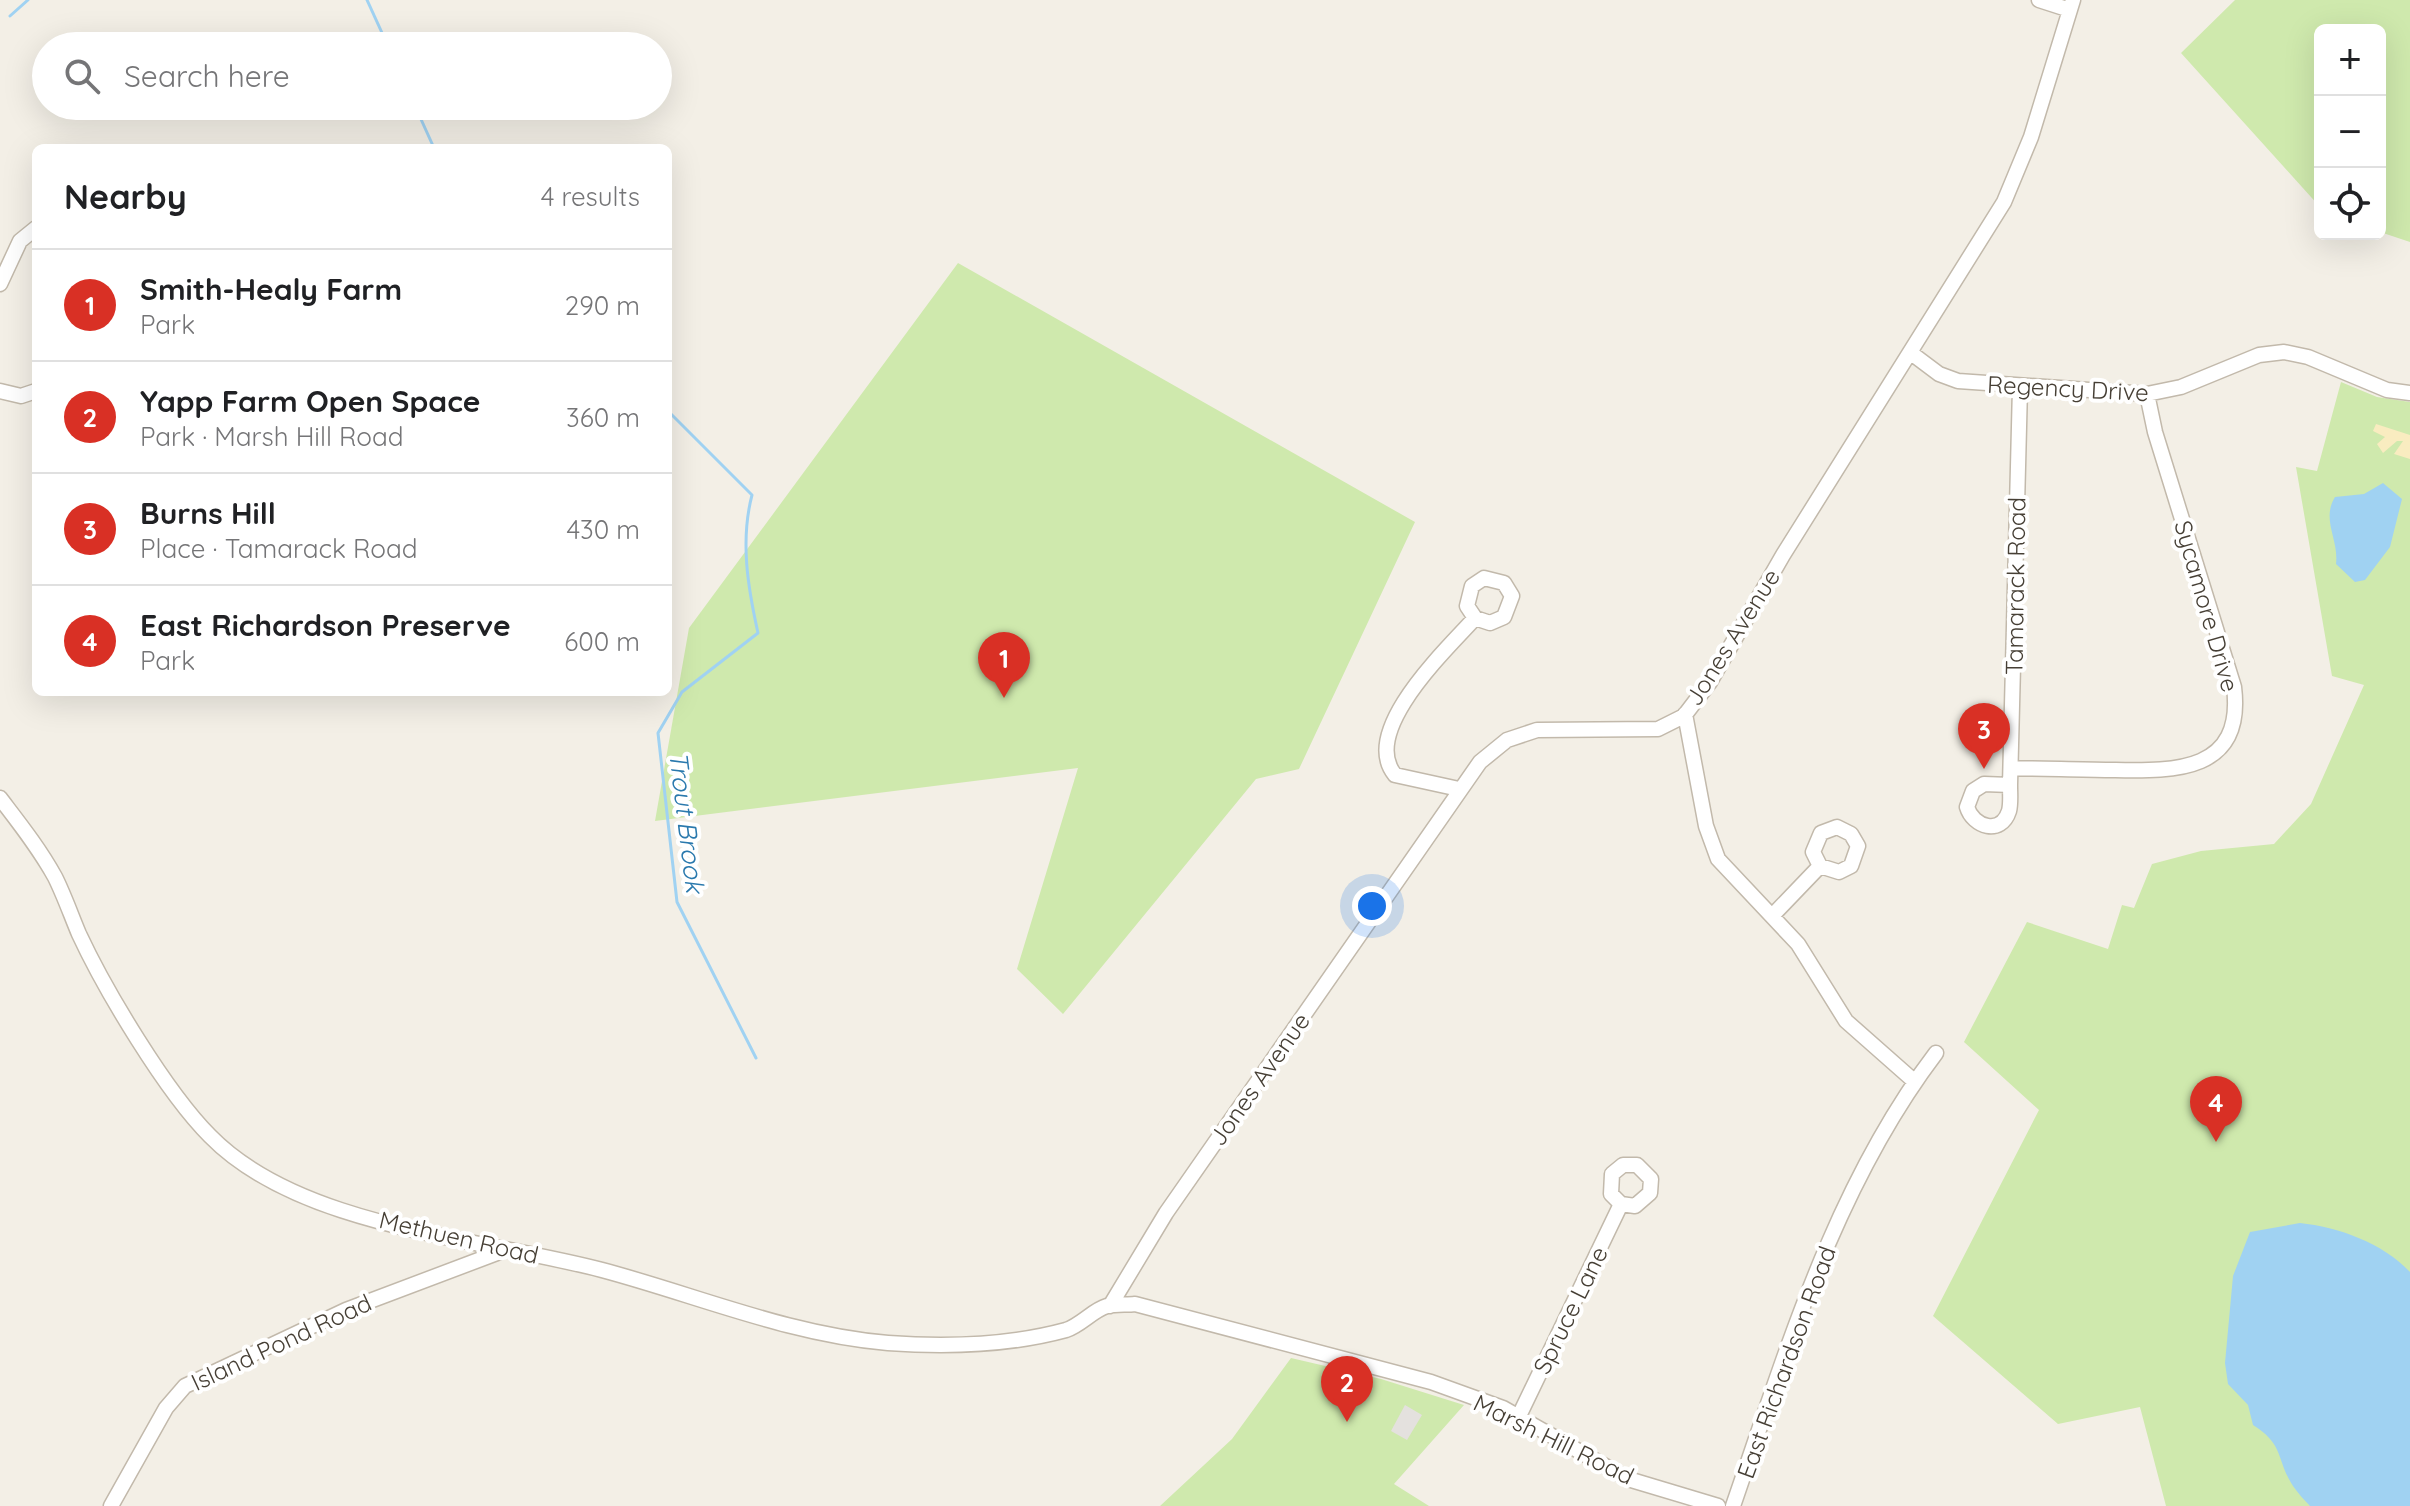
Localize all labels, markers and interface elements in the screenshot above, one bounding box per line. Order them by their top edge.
map controls [2314,24,2386,240]
button: + [2314,24,2386,96]
search box [32,32,672,120]
icon: search [60,54,104,98]
text: Search here [124,57,290,95]
button: − [2314,96,2386,168]
button: locate [2314,168,2386,240]
text: Nearby [64,175,187,218]
text: 4 results [541,180,640,213]
text: Smith-Healy Farm [140,270,402,308]
text: 1 [85,289,95,322]
text: 290 m [565,289,640,322]
text: Park [140,308,195,341]
street label: Regency Drive [1986,369,2150,407]
text: Yapp Farm Open Space [140,382,481,420]
text: 2 [83,401,97,434]
text: 360 m [566,401,640,434]
text: Park · Marsh Hill Road [140,420,403,453]
text: Burns Hill [140,494,276,532]
street label: Tamarack Road [1998,497,2032,675]
text: 3 [83,513,97,546]
text: 430 m [566,513,640,546]
street label: Sycamore Drive [2168,517,2246,695]
text: Place · Tamarack Road [140,532,417,565]
street label: Jones Avenue [1678,563,1786,711]
text: East Richardson Preserve [140,606,511,644]
text: 4 [82,625,98,658]
text: 600 m [564,625,640,658]
pin: 1 [978,632,1030,698]
text: Park [140,644,195,677]
pin: 3 [1958,703,2010,769]
water label: Trout Brook [662,750,712,896]
your location [1352,886,1392,926]
street label: Jones Avenue [1202,1007,1316,1151]
pin: 4 [2190,1076,2242,1142]
street label: Methuen Road [377,1204,541,1270]
street label: Spruce Lane [1526,1241,1614,1379]
street label: East Richardson Road [1730,1242,1842,1482]
street label: Island Pond Road [186,1287,376,1397]
pin: 2 [1321,1356,1373,1422]
street label: Marsh Hill Road [1469,1387,1639,1491]

